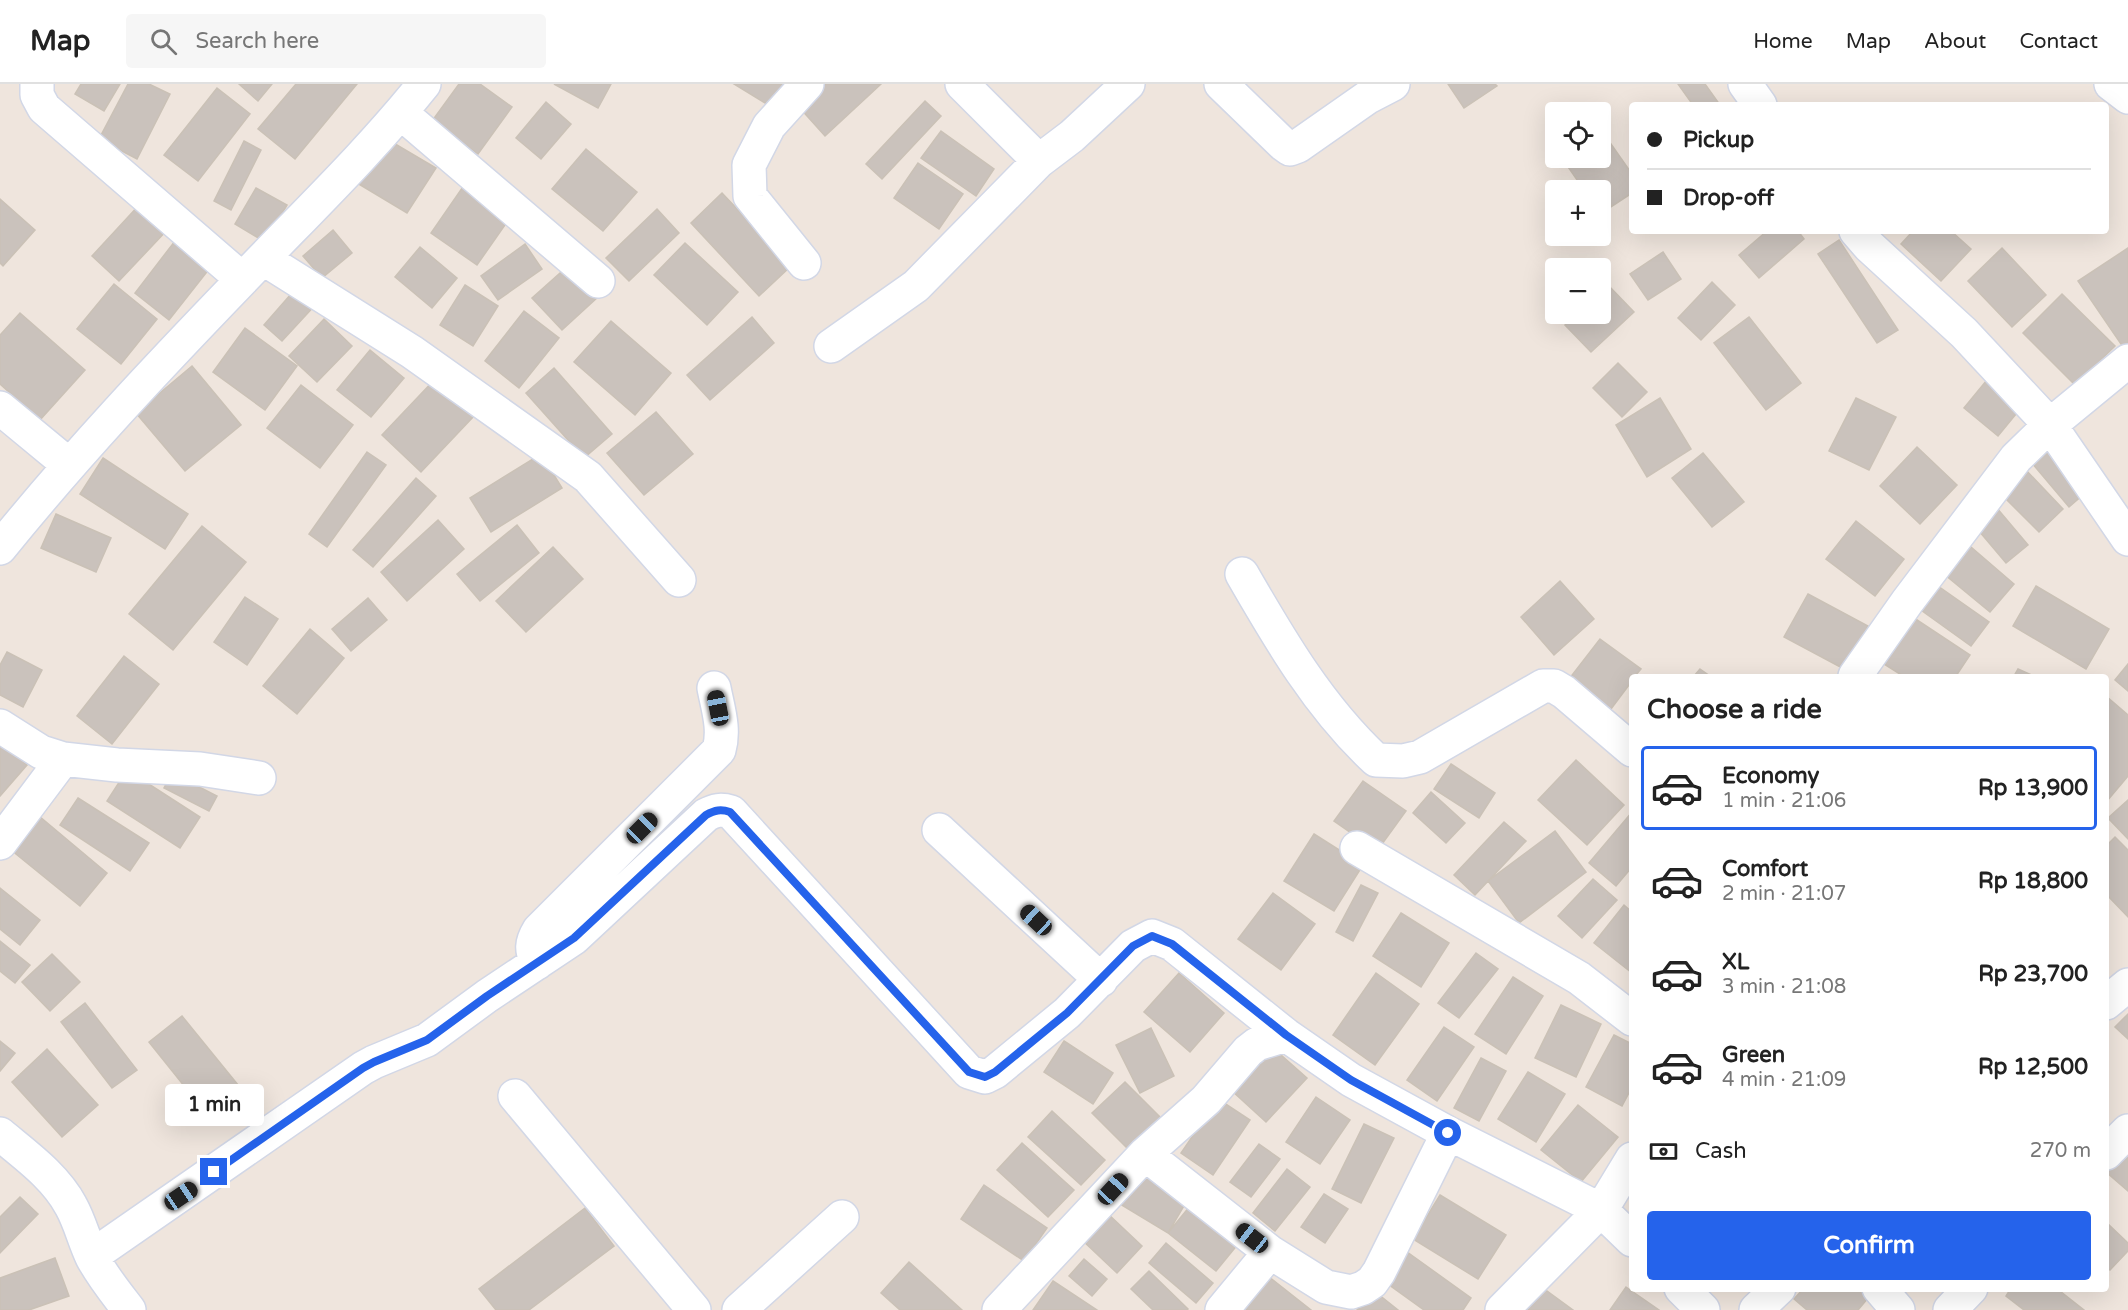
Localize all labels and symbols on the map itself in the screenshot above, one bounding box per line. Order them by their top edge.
car [706,689,730,727]
car [623,809,661,847]
car [1017,901,1055,939]
callout: 1 min [164,1085,264,1127]
route start [1434,1119,1461,1146]
route end [200,1158,227,1185]
car [1094,1170,1132,1208]
car [161,1178,201,1214]
car [1232,1220,1272,1256]

